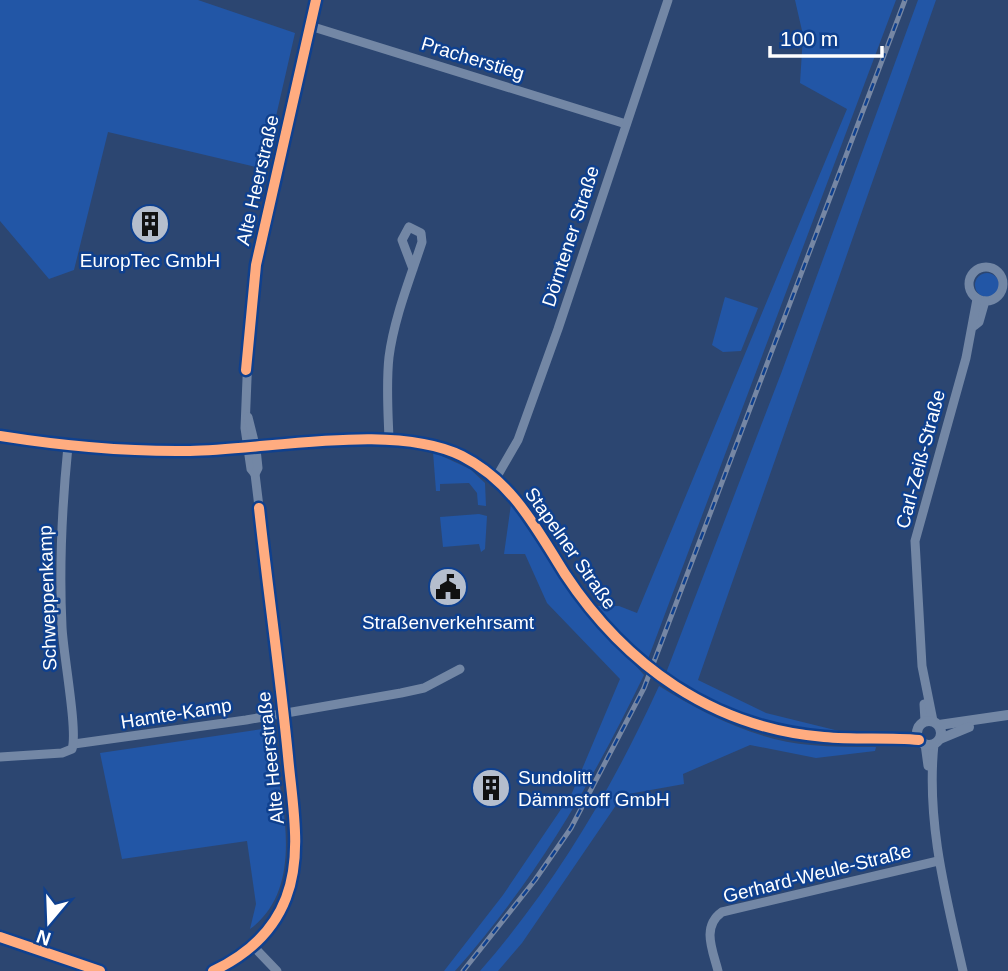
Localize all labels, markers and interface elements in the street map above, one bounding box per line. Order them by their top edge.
scale bar [770,14,882,58]
text: 100 m [780,27,838,50]
street label: Pracherstieg [419,33,527,84]
street label: Alte Heerstraße [232,113,283,247]
street label: Dörntener Straße [538,163,603,309]
building icon: EuropTec GmbH [129,203,171,245]
place label: EuropTec GmbH [80,250,220,271]
street label: Carl-Zeiß-Straße [892,388,949,531]
street label: Stapelner Straße [521,483,620,613]
street label: Schweppenkamp [34,525,61,671]
public building icon: Straßenverkehrsamt [427,566,469,608]
place label: Straßenverkehrsamt [362,612,535,633]
street label: Alte Heerstraße [253,691,288,825]
street label: Hamte-Kamp [119,694,233,733]
building icon: Sundolitt Dämmstoff GmbH [470,767,512,809]
place label: Sundolitt Dämmstoff GmbH [518,767,670,810]
street label: Gerhard-Weule-Straße [721,840,913,907]
north arrow [14,887,84,957]
text: N [34,925,54,950]

